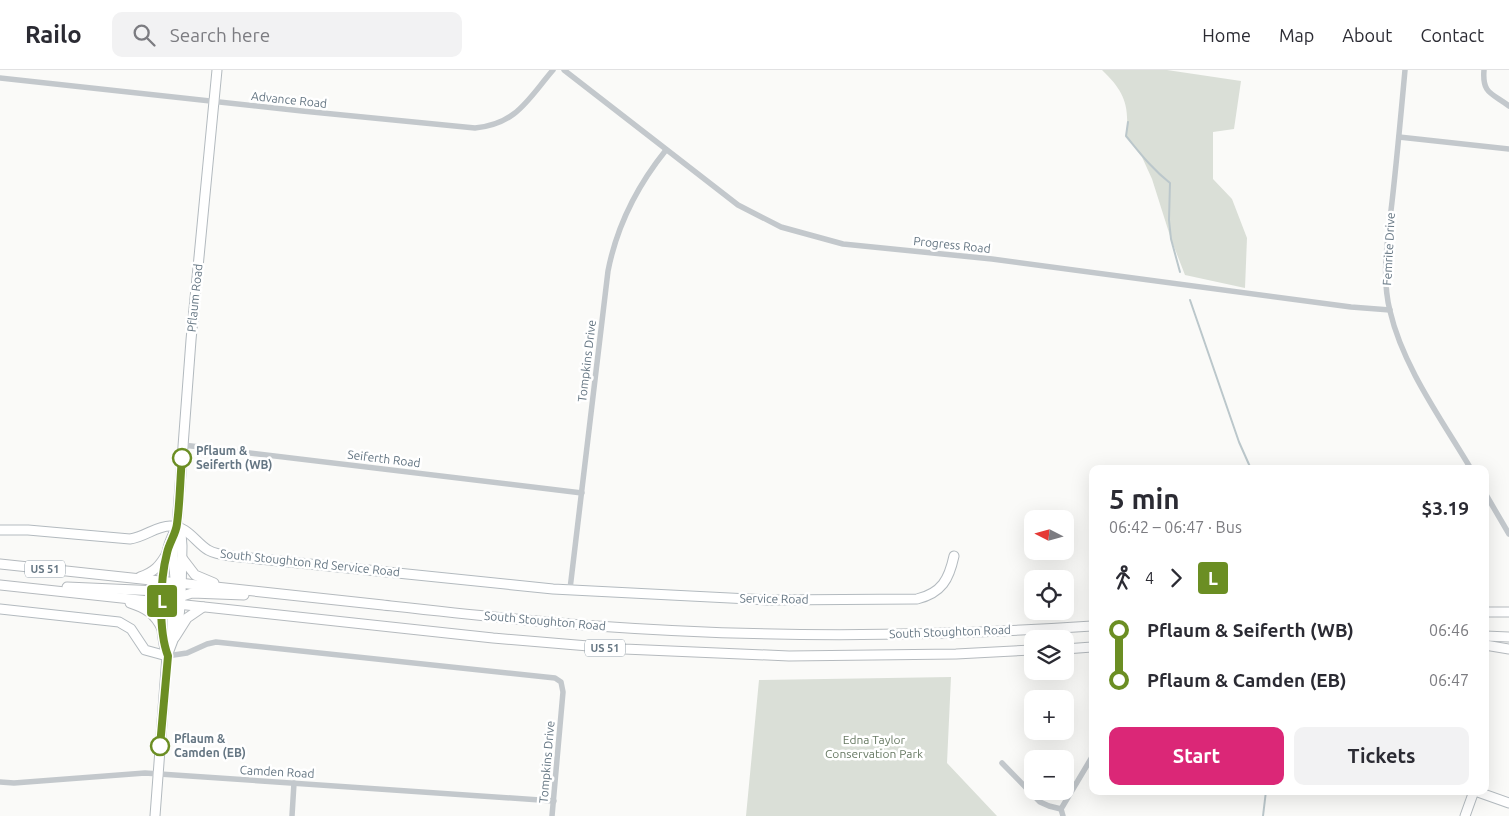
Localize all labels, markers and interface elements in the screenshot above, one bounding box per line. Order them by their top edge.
search box [112,12,462,57]
text: Railo [25,21,82,48]
icon: search [130,21,158,49]
text: Search here [170,24,270,46]
text: Home [1202,25,1251,45]
text: Map [1279,25,1314,45]
text: About [1342,25,1392,45]
text: Contact [1420,25,1484,45]
street label: Advance Road [250,89,328,110]
street label: Femrite Drive [1380,212,1397,286]
street label: Progress Road [913,234,991,255]
street label: Pflaum Road [184,263,205,333]
street label: Tompkins Drive [575,319,598,403]
place label: Pflaum & Seiferth (WB) [196,444,272,472]
marker: Pflaum & Seiferth (WB) [172,448,192,468]
street label: Seiferth Road [347,448,421,469]
text: 5 min [1109,483,1180,514]
text: $3.19 [1421,497,1469,519]
north arrow [1024,510,1074,560]
map controls [1024,510,1074,800]
text: 06:42 – 06:47 · Bus [1109,518,1242,536]
street label: South Stoughton Rd Service Road [220,547,401,578]
road number: US 51 [25,560,65,578]
icon: walk [1109,564,1137,592]
icon: forward [1162,564,1190,592]
text: L [1208,568,1218,588]
text: 4 [1145,569,1154,587]
button: locate [1024,570,1074,620]
line badge: L [146,585,178,617]
text: L [157,591,167,611]
street label: Service Road [739,591,809,606]
street label: South Stoughton Road [484,609,606,632]
text: Pflaum & Seiferth (WB) [1147,619,1354,641]
text: 06:46 [1429,621,1469,639]
street label: South Stoughton Road [889,623,1011,640]
button: layers [1024,630,1074,680]
road number: US 51 [585,640,625,656]
text: Pflaum & Camden (EB) [1147,669,1347,691]
text: 06:47 [1429,671,1469,689]
button: + [1024,690,1074,740]
street label: Tompkins Drive [536,720,557,804]
button: Start [1109,727,1284,785]
button: Tickets [1294,727,1469,785]
place label: Pflaum & Camden (EB) [174,732,246,760]
park label: Edna Taylor Conservation Park [825,733,923,760]
marker: Pflaum & Camden (EB) [150,736,170,756]
button: − [1024,750,1074,800]
street label: Camden Road [239,763,315,780]

